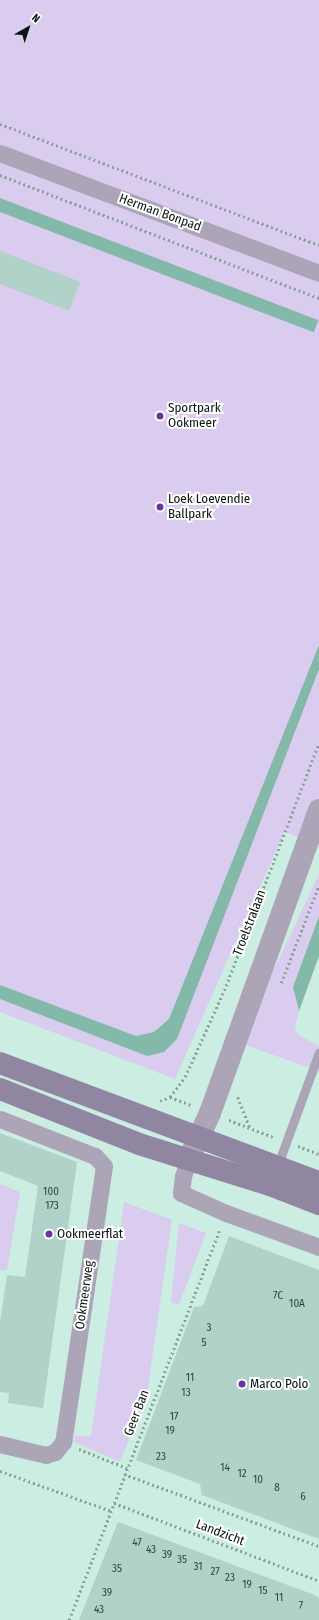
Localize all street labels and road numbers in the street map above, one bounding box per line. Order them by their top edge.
street label: Herman Bonpad [117,191,203,235]
street label: Troelstralaan [230,888,270,958]
street label: Ookmeerweg [72,1260,98,1330]
street label: Geer Ban [121,1388,153,1438]
street label: Landzicht [193,1517,247,1549]

